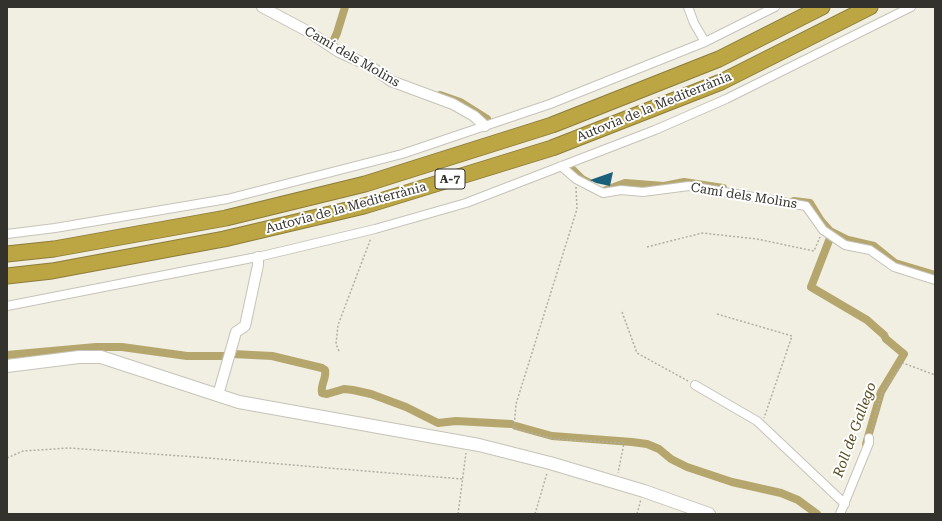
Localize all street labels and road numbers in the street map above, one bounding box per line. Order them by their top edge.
street label: Camí dels Molins [302,23,402,91]
street label: Autovia de la Mediterrània [574,69,734,145]
road number: A-7 [435,169,465,189]
street label: Autovia de la Mediterrània [264,179,428,237]
street label: Camí dels Molins [690,180,798,212]

